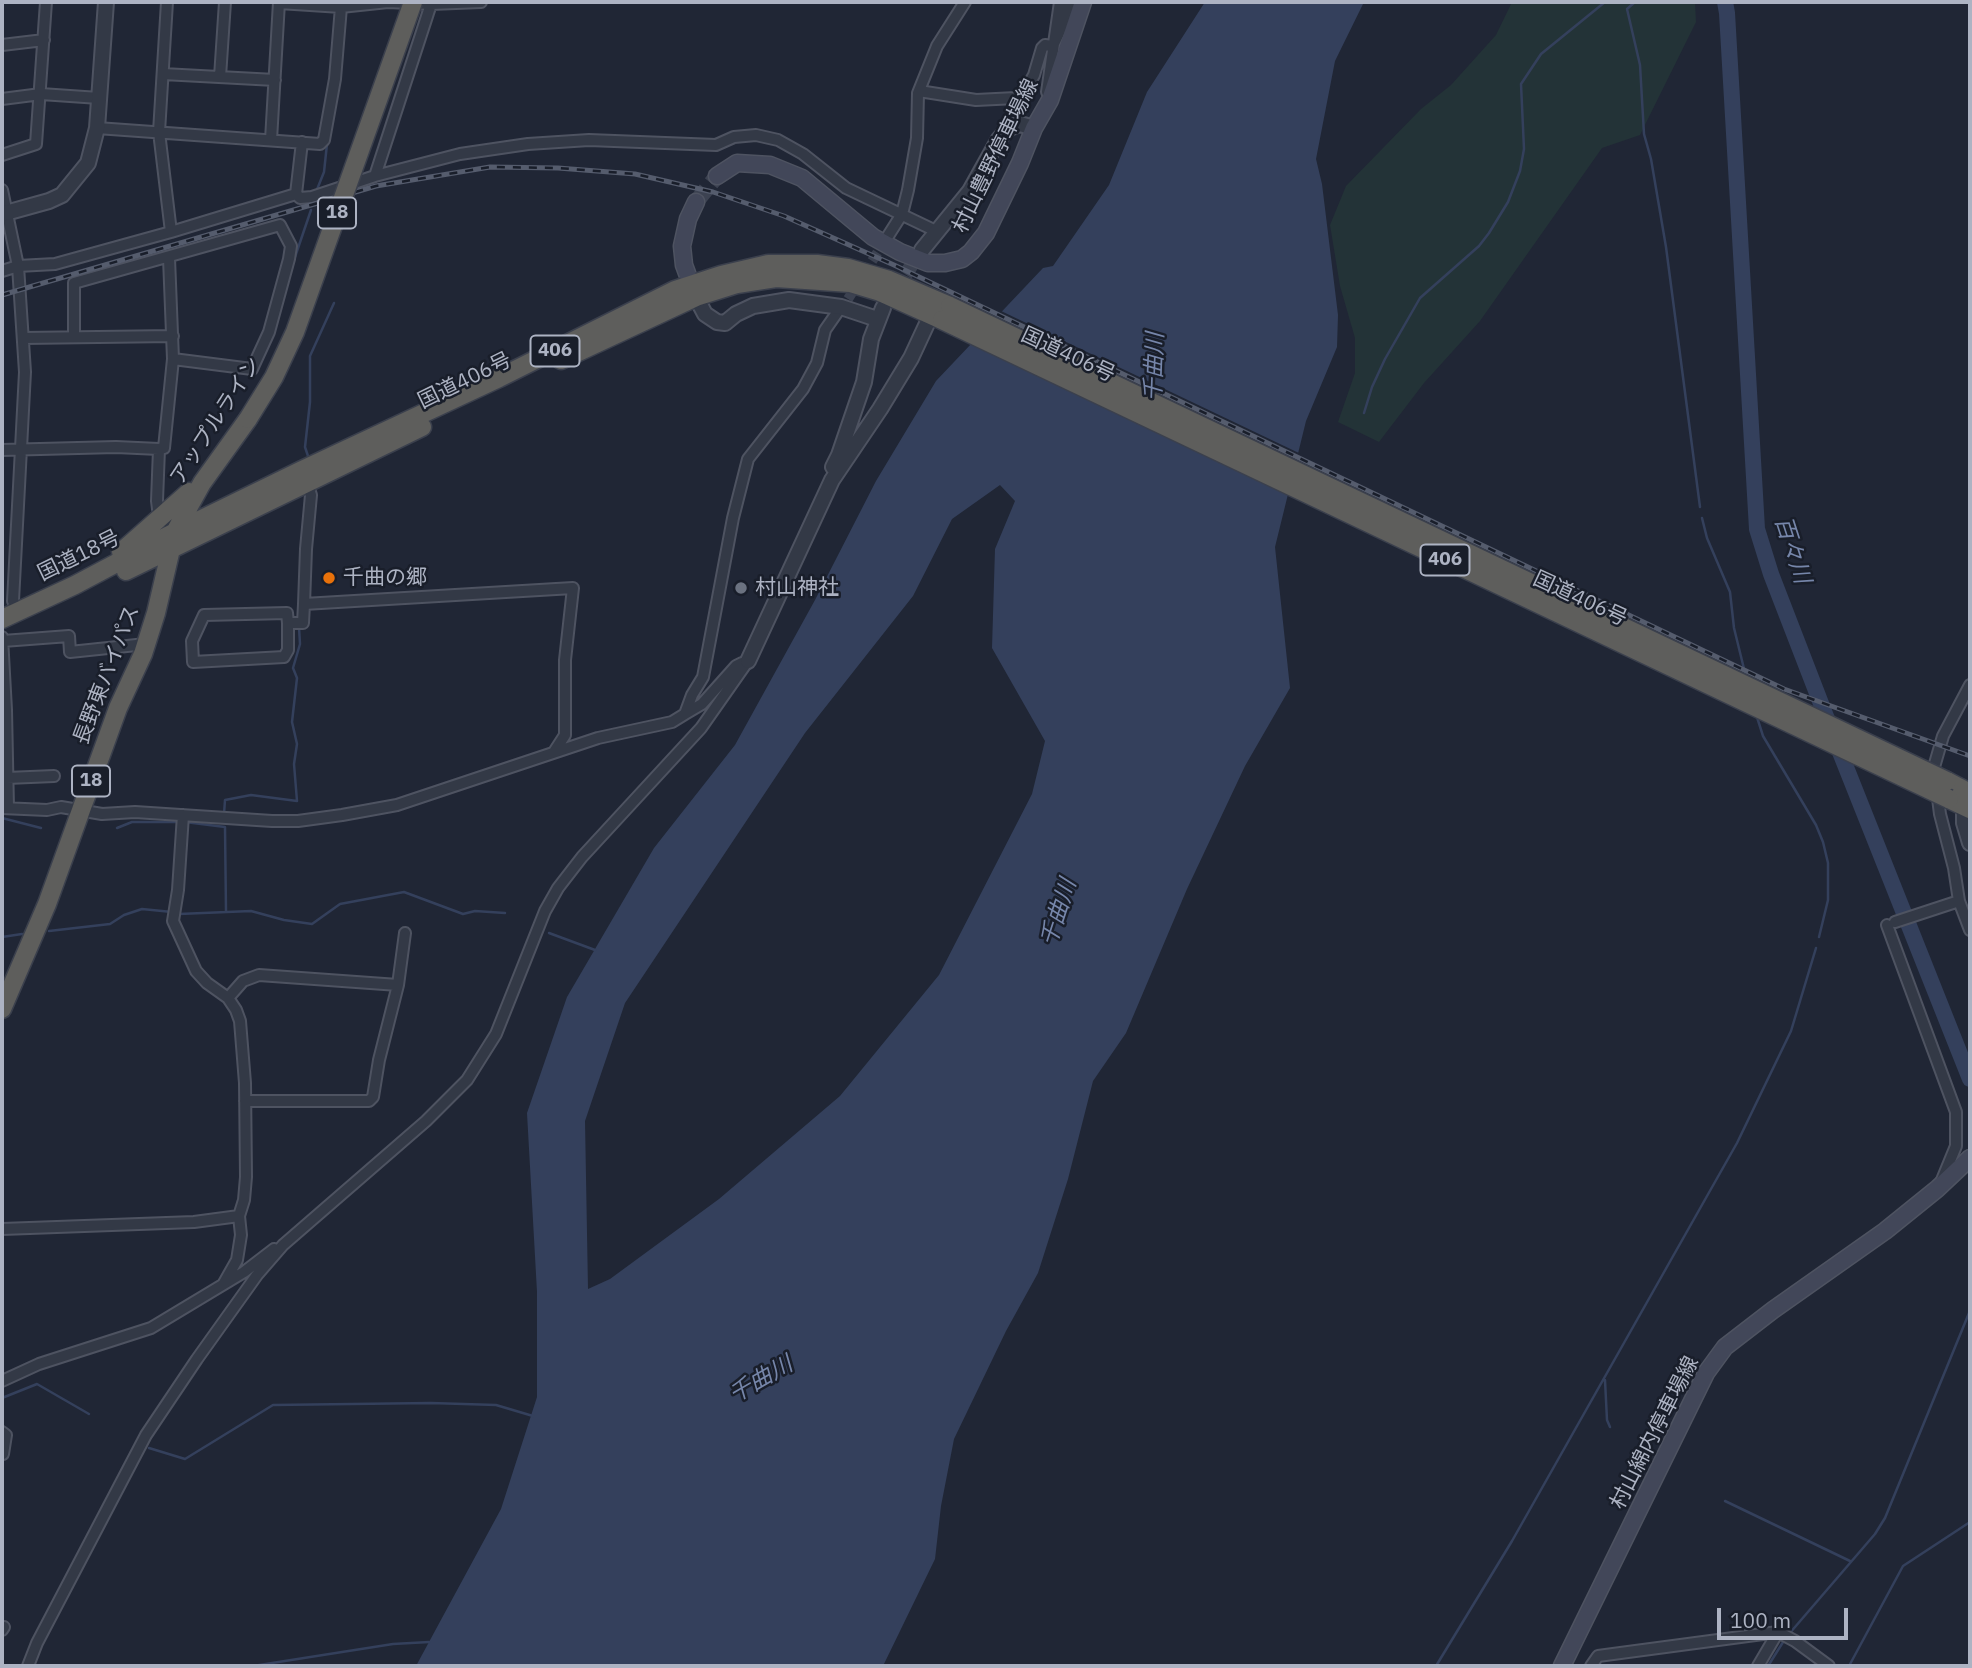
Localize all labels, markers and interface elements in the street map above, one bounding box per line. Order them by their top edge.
street label: 村山豊野停車場線 [948,75,1044,237]
road number: 18 [318,197,356,228]
street label: 国道406号 [1017,322,1119,388]
water label: 千曲川 [1140,332,1170,402]
road number: 406 [530,336,580,366]
street label: 国道406号 [414,348,516,414]
street label: アップルライン [165,352,267,490]
water label: 百々川 [1768,513,1816,587]
street label: 国道18号 [34,525,124,587]
road number: 406 [1420,544,1470,576]
place label: 千曲の郷 [343,565,427,591]
street label: 国道406号 [1529,566,1631,632]
marker: 千曲の郷 [321,570,337,586]
place label: 村山神社 [755,575,839,601]
marker: 村山神社 [733,580,749,596]
street label: 長野東バイパス [69,602,145,748]
road number: 18 [72,766,110,796]
water label: 千曲川 [1035,876,1083,950]
water label: 千曲川 [724,1351,798,1409]
street label: 村山綿内停車場線 [1606,1352,1704,1514]
scale bar [1720,1594,1851,1638]
text: 100 m [1730,1606,1791,1634]

